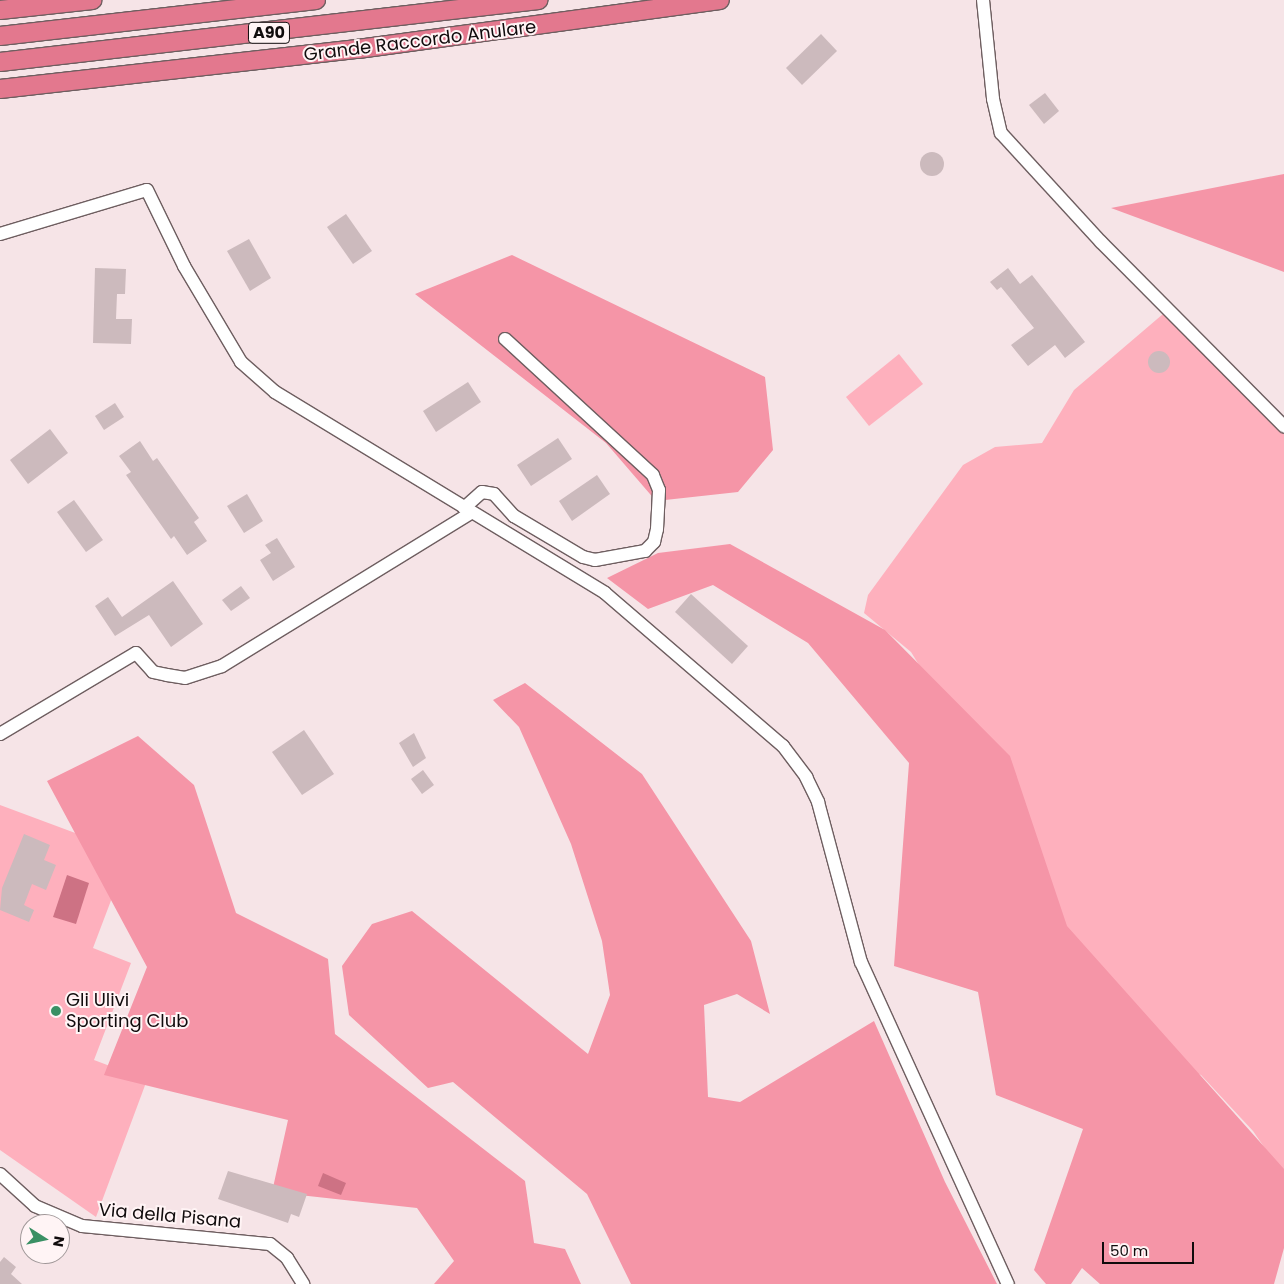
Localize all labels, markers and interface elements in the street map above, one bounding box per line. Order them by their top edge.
street label: Grande Raccordo Anulare [303,16,537,66]
road number: A90 [248,19,290,46]
place label: Gli Ulivi Sporting Club [66,990,188,1032]
marker: Gli Ulivi Sporting Club [50,1005,62,1017]
street label: Via della Pisana [98,1199,242,1233]
north arrow [20,1214,70,1264]
scale bar [1104,1232,1196,1264]
text: N [48,1235,70,1248]
text: 50 m [1110,1240,1148,1261]

